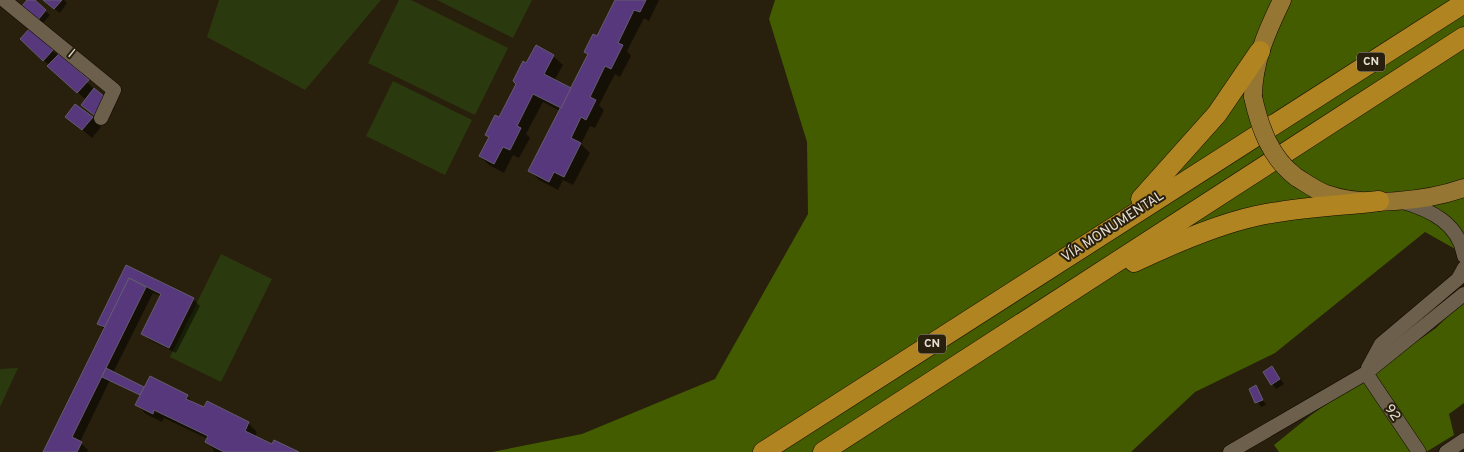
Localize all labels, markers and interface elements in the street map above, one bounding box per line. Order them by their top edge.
street label: I [64,46,78,62]
road number: CN [1357,52,1385,72]
street label: VÍA MONUMENTAL [1058,187,1168,266]
road number: CN [918,334,946,354]
street label: 92 [1380,401,1404,425]

